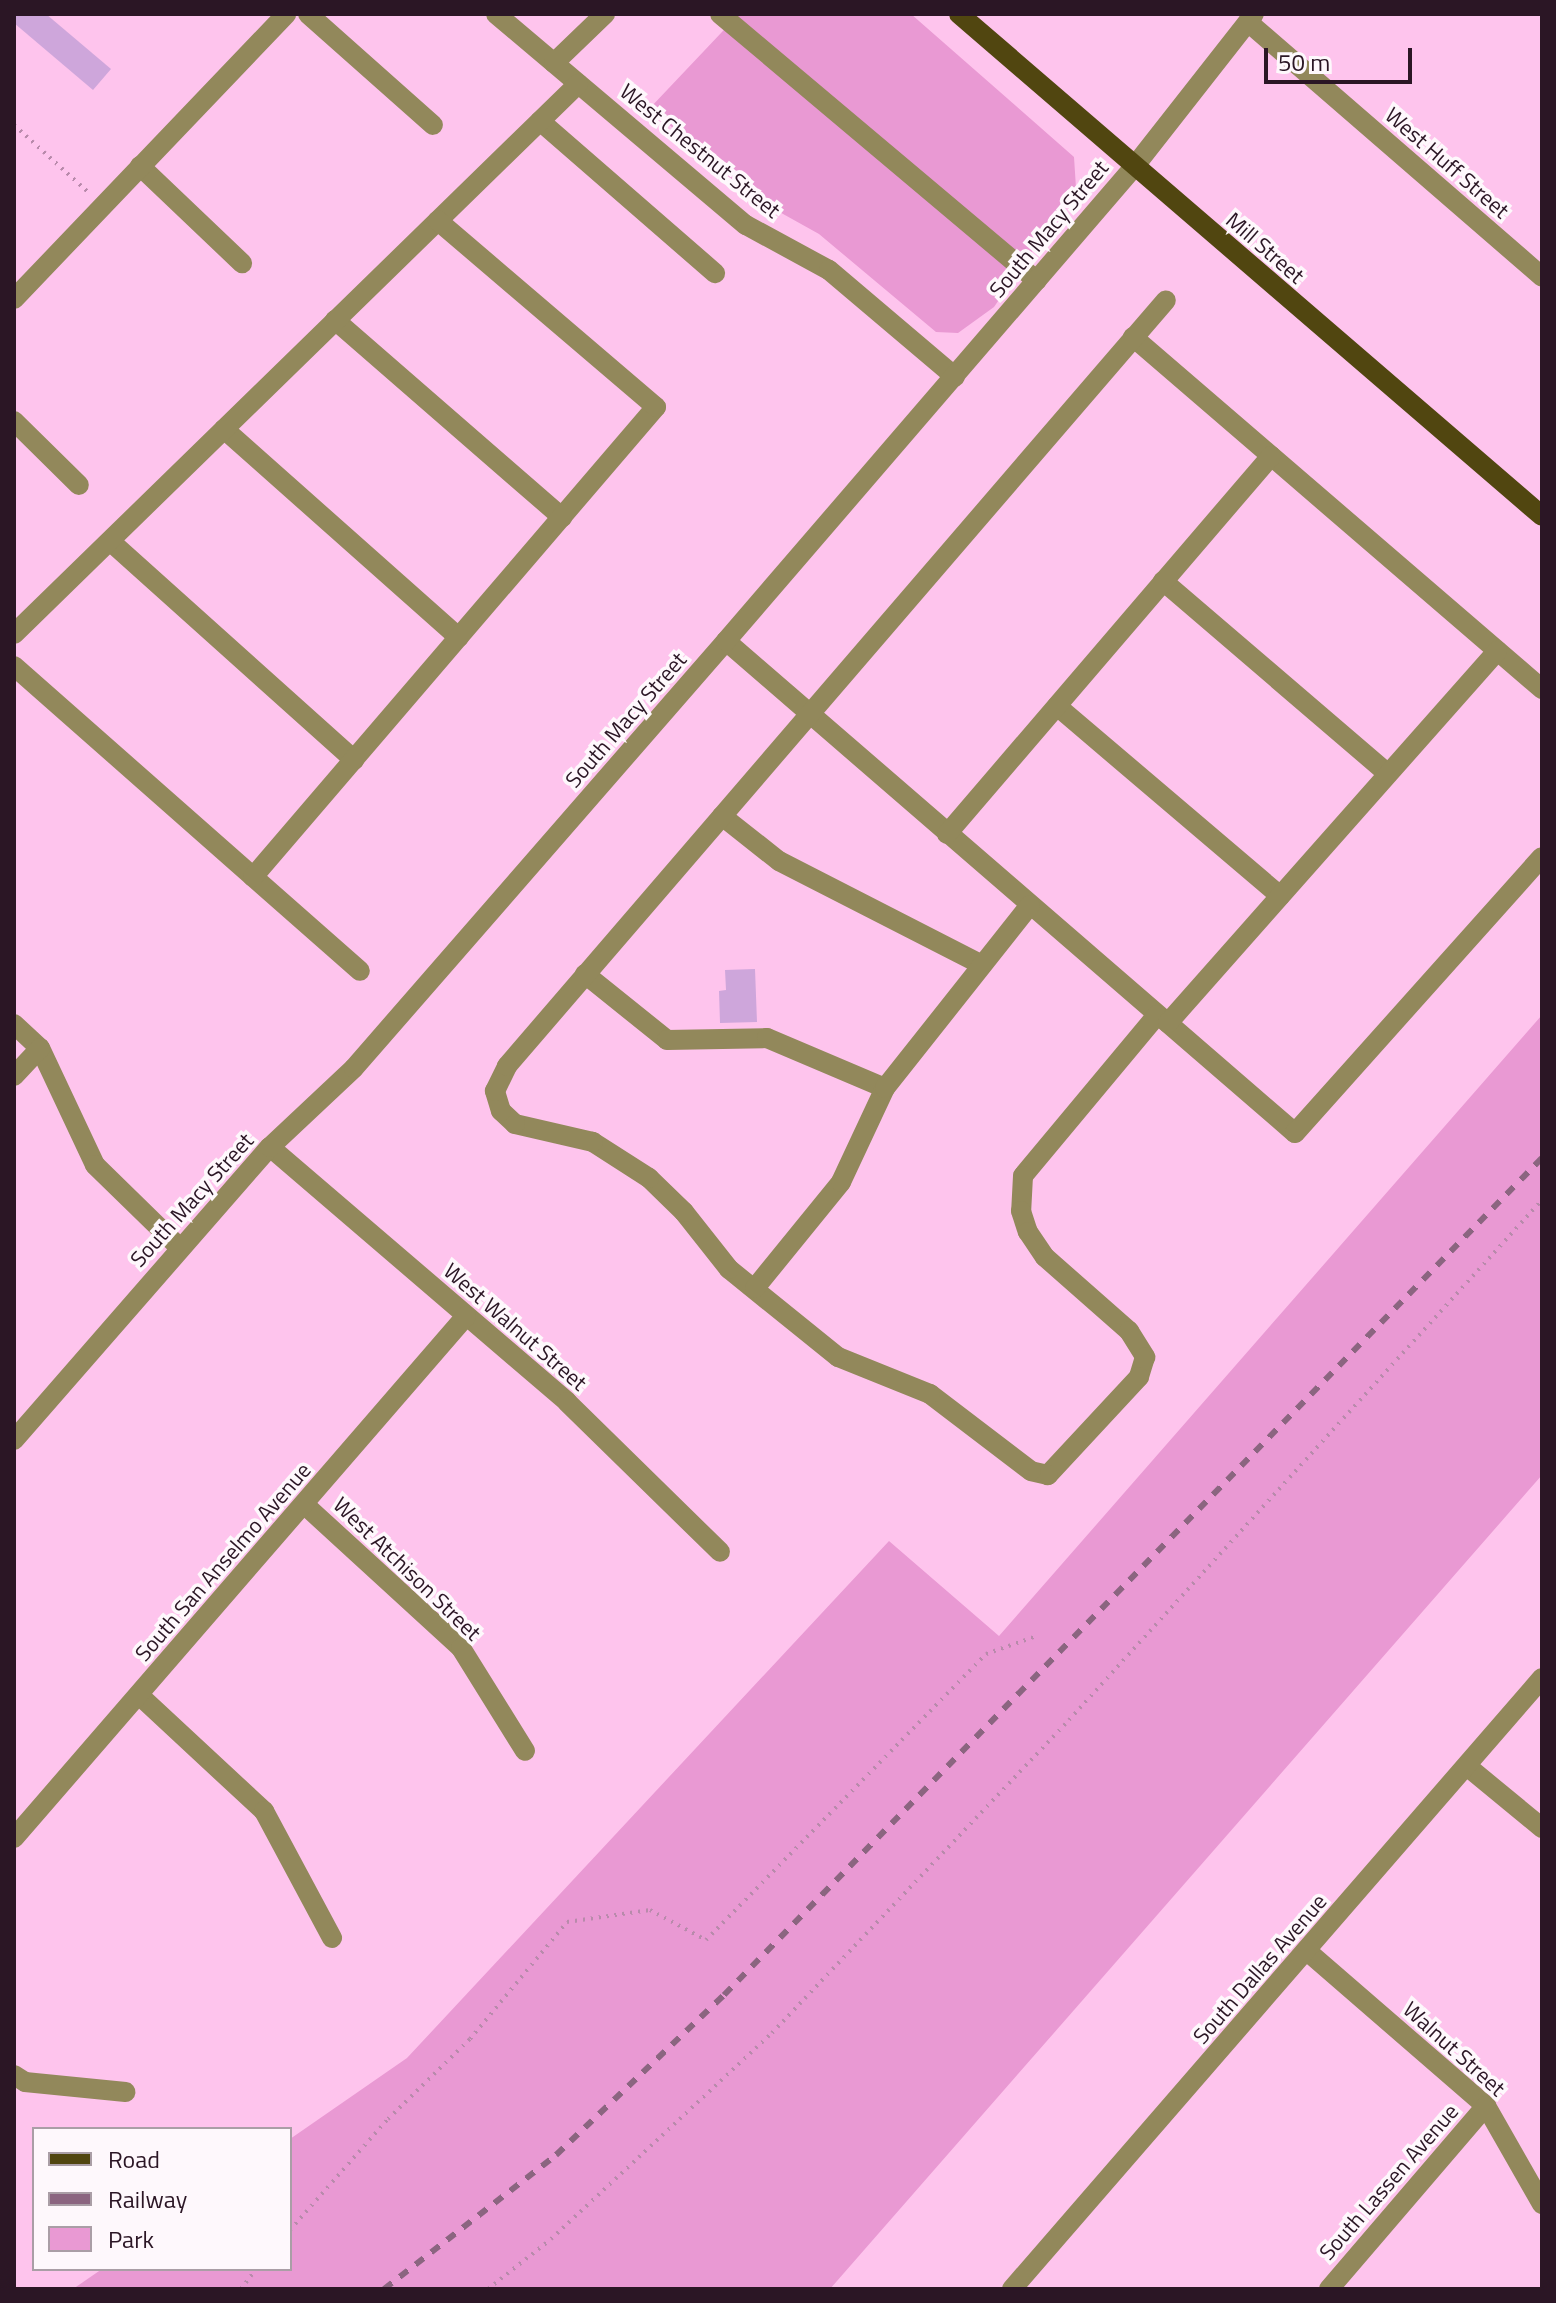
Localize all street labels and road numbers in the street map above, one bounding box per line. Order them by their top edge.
street label: West Chestnut Street [615,78,785,224]
street label: West Huff Street [1380,102,1514,224]
street label: South Macy Street [984,155,1114,303]
street label: Mill Street [1220,207,1310,289]
street label: South Macy Street [560,647,692,793]
street label: South Macy Street [125,1128,259,1272]
street label: West Walnut Street [438,1258,592,1396]
street label: South San Anselmo Avenue [130,1457,316,1667]
street label: West Atchison Street [328,1492,486,1646]
street label: South Dallas Avenue [1188,1889,1332,2049]
street label: Walnut Street [1398,1996,1510,2102]
street label: South Lassen Avenue [1314,2099,1464,2265]

